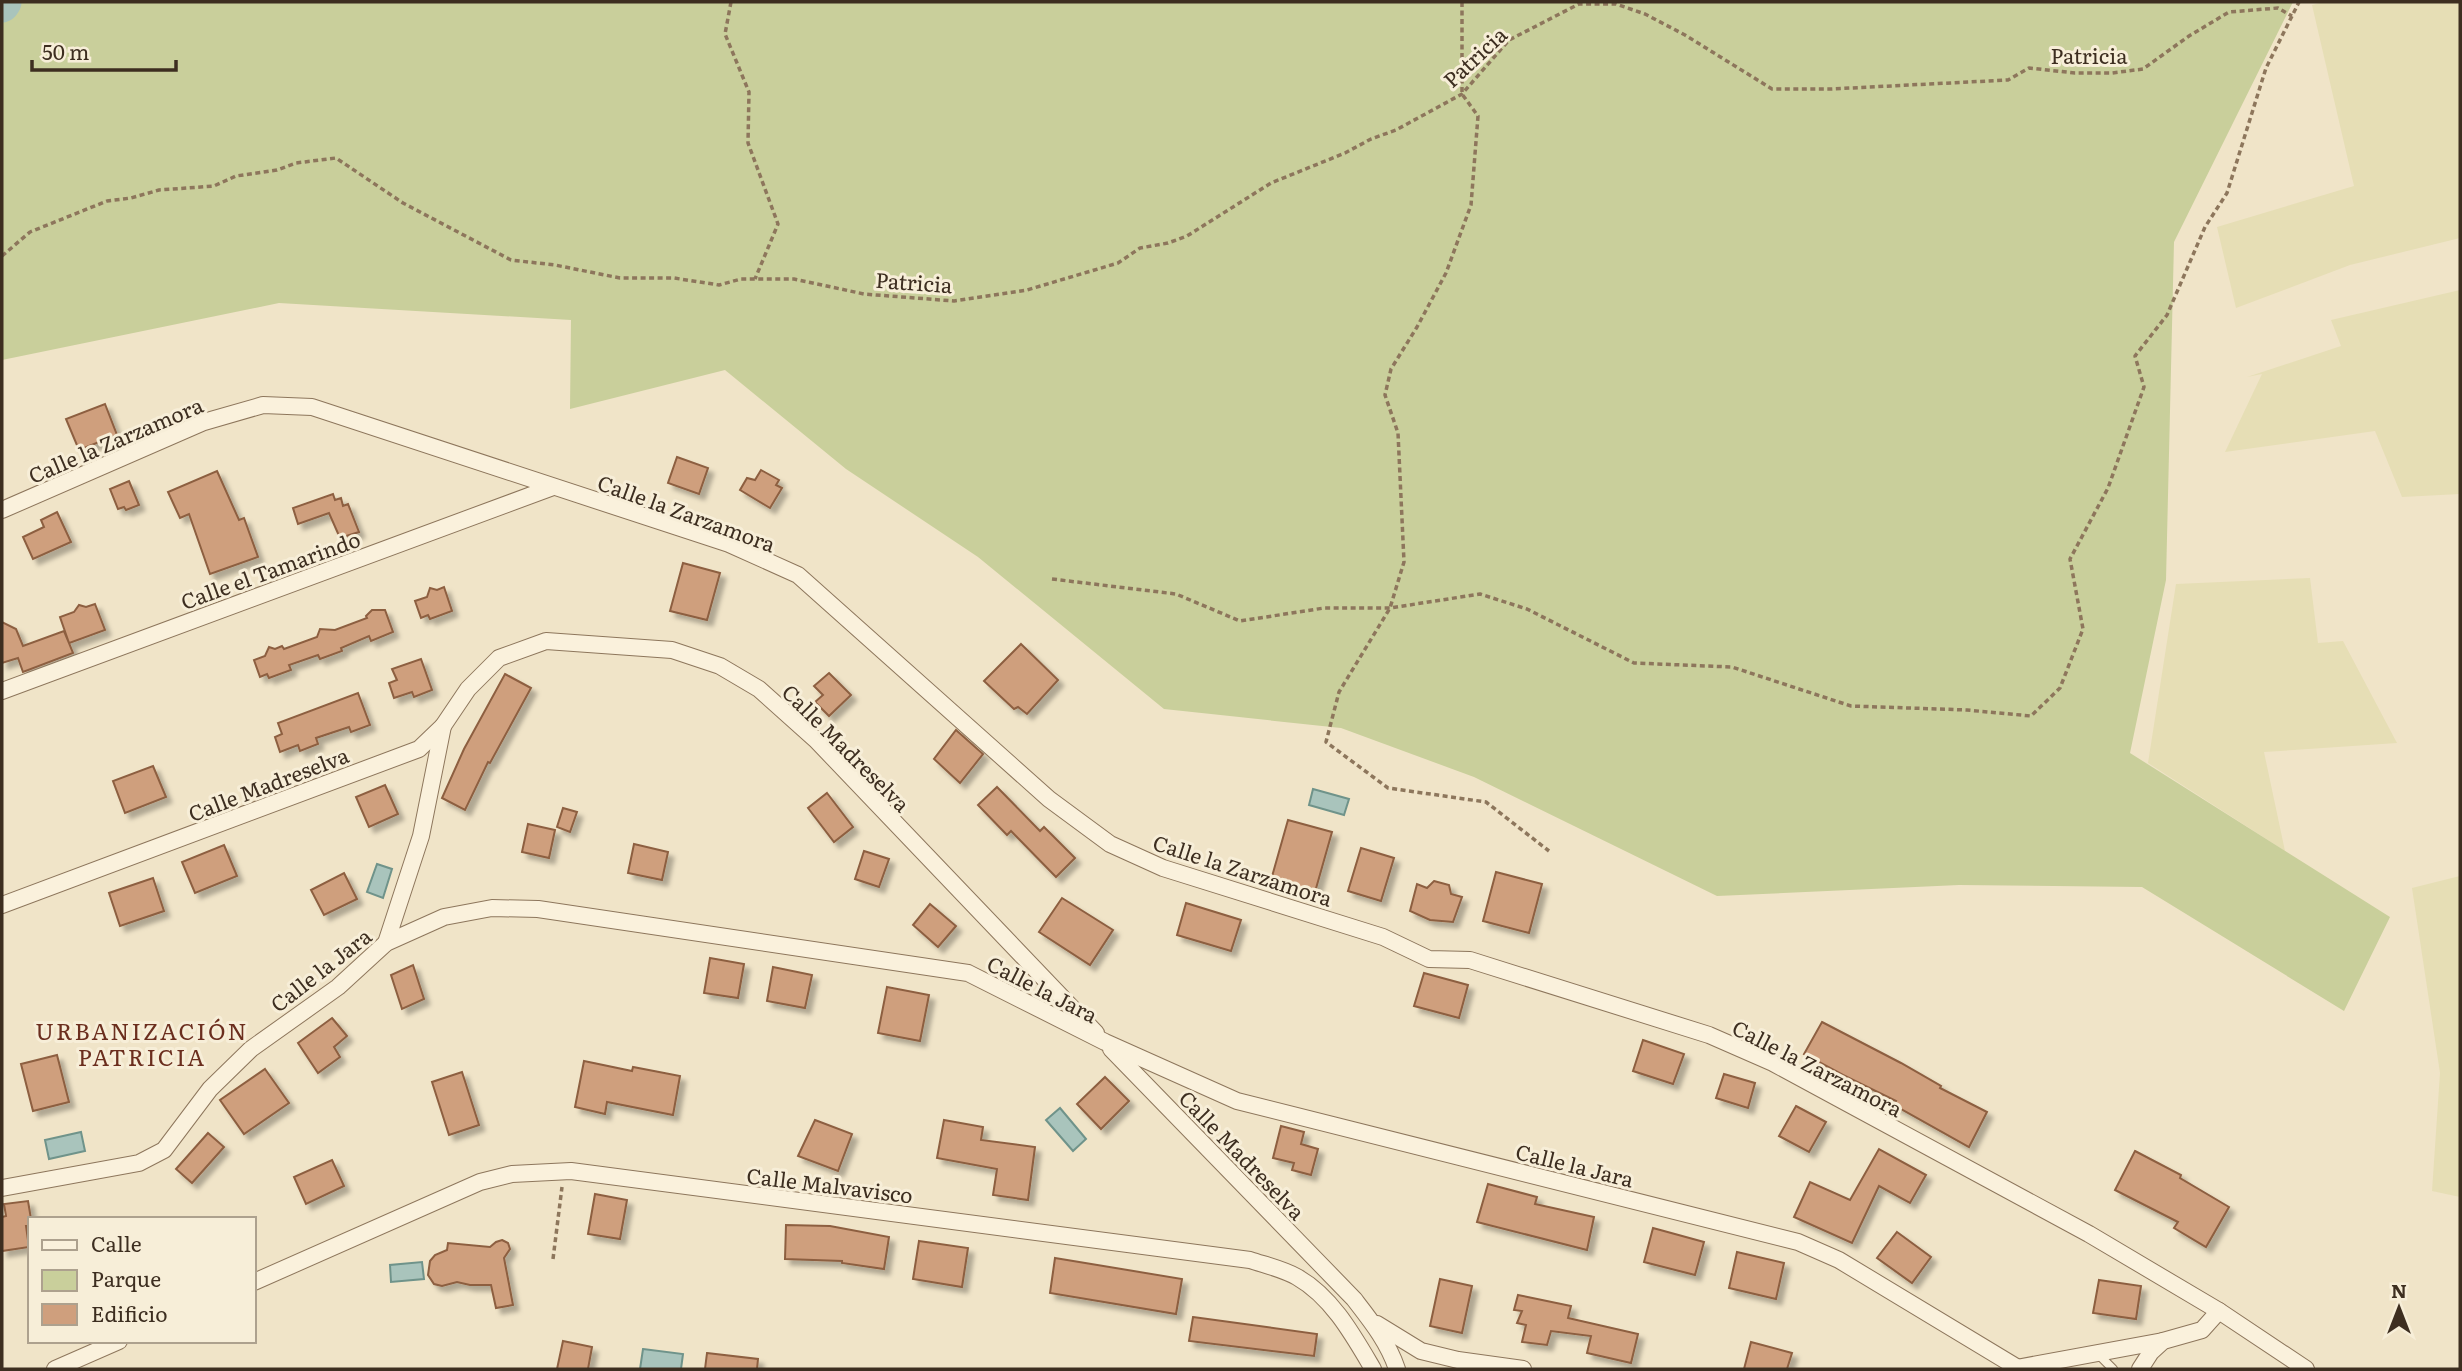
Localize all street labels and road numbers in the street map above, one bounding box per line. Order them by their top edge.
street label: Patricia [1435,18,1513,94]
street label: Patricia [2050,39,2128,70]
street label: Patricia [874,263,954,299]
street label: Calle la Zarzamora [23,388,208,490]
street label: Calle la Zarzamora [594,465,781,559]
street label: Calle el Tamarindo [176,522,364,616]
street label: Calle Madreselva [776,676,918,818]
street label: Calle Madreselva [183,738,353,828]
street label: Calle la Zarzamora [1149,825,1337,913]
street label: Calle la Jara [263,919,378,1018]
street label: Calle la Jara [982,947,1104,1029]
street label: Calle la Zarzamora [1728,1011,1909,1124]
street label: Calle Madreselva [1173,1082,1313,1226]
street label: Calle la Jara [1513,1134,1638,1194]
street label: Calle Malvavisco [745,1158,915,1210]

